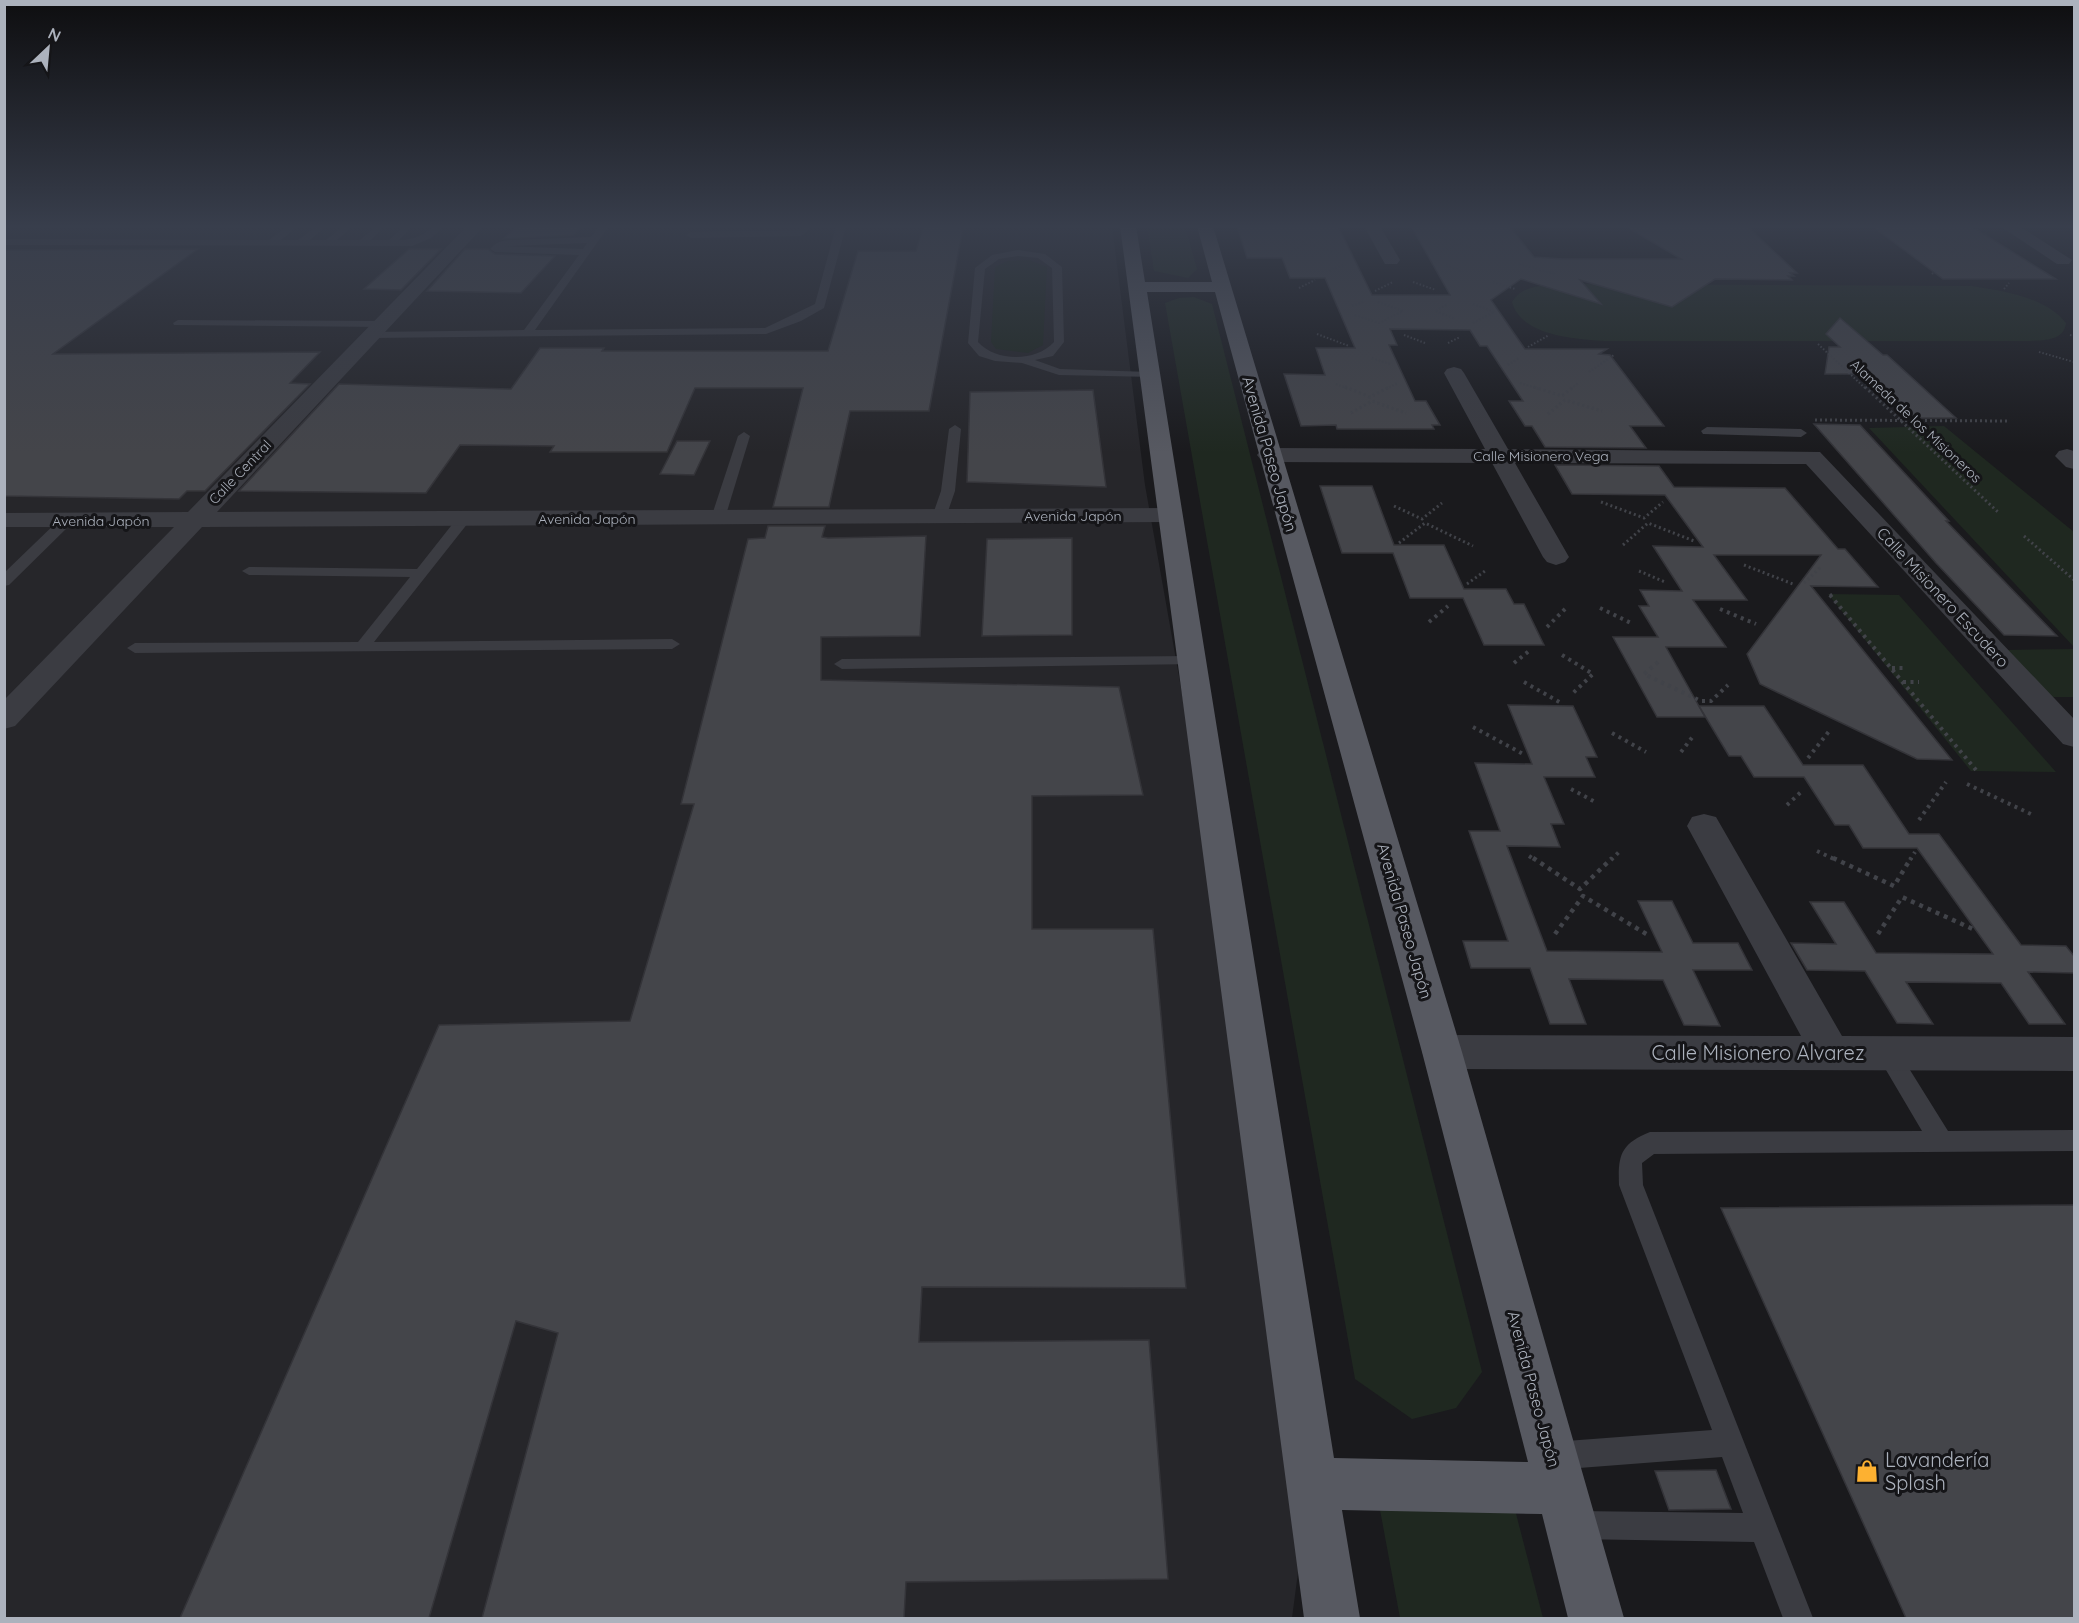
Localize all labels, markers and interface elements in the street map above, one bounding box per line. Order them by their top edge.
north arrow [18,18,78,78]
text: N [45,23,64,46]
street label: Alameda de los Misioneros [1847,355,1985,487]
street label: Avenida Paseo Japón [1238,374,1302,534]
street label: Calle Central [205,436,275,508]
street label: Calle Misionero Vega [1473,447,1609,465]
street label: Avenida Japón [1024,507,1122,525]
street label: Avenida Japón [538,510,636,528]
street label: Avenida Japón [52,512,150,530]
street label: Calle Misionero Escudero [1873,523,2013,671]
street label: Avenida Paseo Japón [1373,841,1437,1001]
street label: Calle Misionero Alvarez [1652,1040,1865,1065]
street label: Avenida Paseo Japón [1504,1309,1564,1469]
place label: Lavandería Splash [1885,1447,1989,1495]
shop icon: Lavandería Splash [1854,1458,1880,1484]

